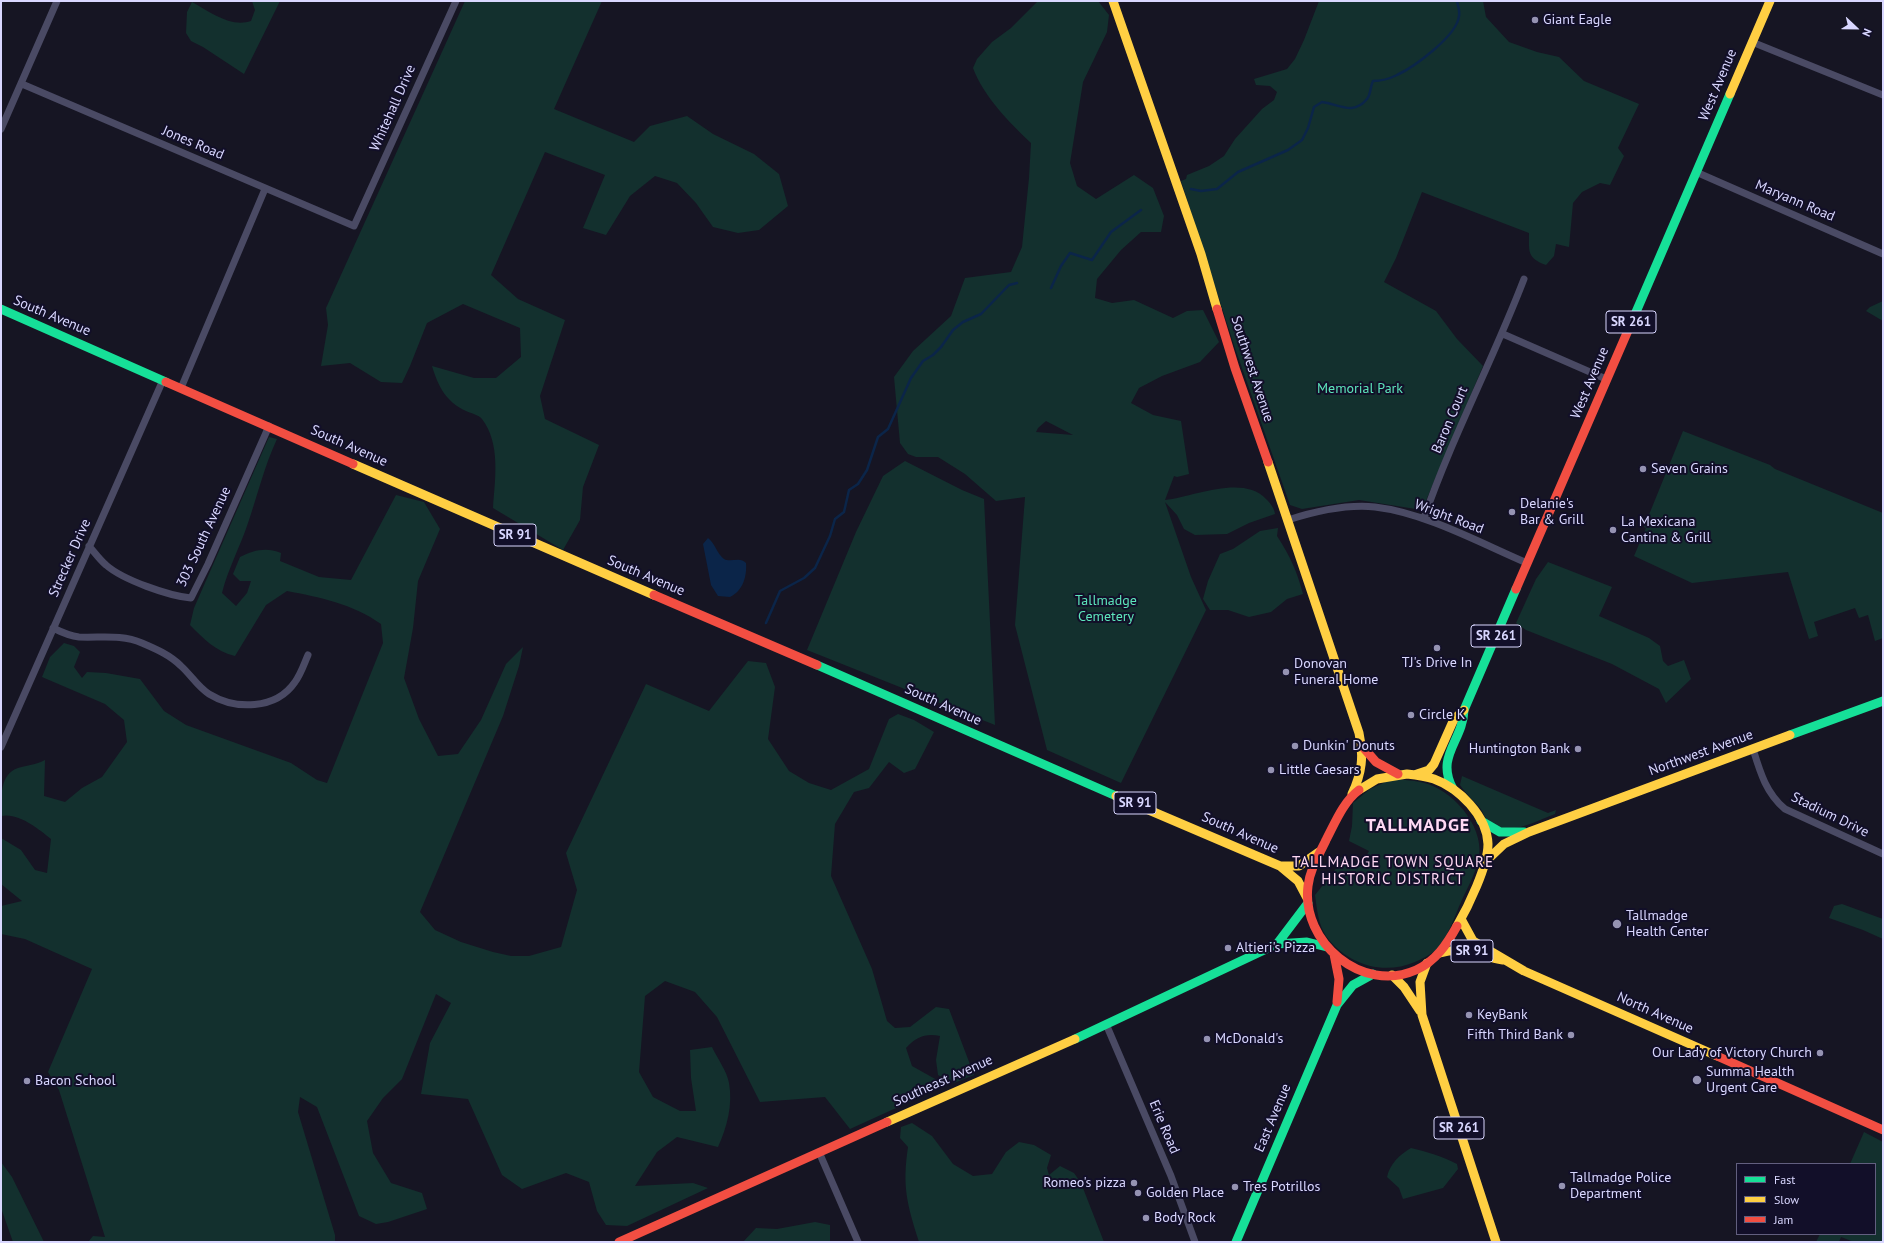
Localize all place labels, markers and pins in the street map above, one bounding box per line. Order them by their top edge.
place label: Giant Eagle [1543,12,1612,28]
marker: Giant Eagle [1530,15,1540,25]
place label: Seven Grains [1651,461,1728,477]
marker: Seven Grains [1638,464,1648,474]
place label: Delanie's Bar & Grill [1520,496,1584,528]
marker: Delanie's Bar & Grill [1507,507,1517,517]
place label: La Mexicana Cantina & Grill [1621,514,1711,546]
marker: La Mexicana Cantina & Grill [1608,525,1618,535]
marker: TJ's Drive In [1432,643,1442,653]
place label: TJ's Drive In [1402,655,1472,671]
place label: Donovan Funeral Home [1294,656,1378,688]
marker: Donovan Funeral Home [1281,667,1291,677]
place label: Circle K [1419,707,1465,723]
marker: Circle K [1406,710,1416,720]
place label: Dunkin' Donuts [1303,738,1395,754]
marker: Dunkin' Donuts [1290,741,1300,751]
place label: Huntington Bank [1469,741,1570,757]
marker: Huntington Bank [1573,744,1583,754]
place label: Little Caesars [1279,762,1360,778]
marker: Little Caesars [1266,765,1276,775]
place label: Tallmadge Health Center [1626,908,1708,940]
marker: Tallmadge Health Center [1611,918,1623,930]
place label: Altieri's Pizza [1236,940,1315,956]
marker: Altieri's Pizza [1223,943,1233,953]
place label: KeyBank [1477,1007,1528,1023]
marker: KeyBank [1464,1010,1474,1020]
place label: Fifth Third Bank [1467,1027,1563,1043]
marker: Fifth Third Bank [1566,1030,1576,1040]
place label: McDonald's [1215,1031,1283,1047]
marker: McDonald's [1202,1034,1212,1044]
place label: Our Lady of Victory Church [1652,1045,1812,1061]
marker: Our Lady of Victory Church [1815,1048,1825,1058]
place label: Summa Health Urgent Care [1706,1064,1794,1096]
place label: Bacon School [35,1073,116,1089]
marker: Summa Health Urgent Care [1691,1074,1703,1086]
marker: Bacon School [22,1076,32,1086]
place label: Tallmadge Police Department [1570,1170,1671,1202]
place label: Romeo's pizza [1043,1175,1126,1191]
marker: Romeo's pizza [1129,1178,1139,1188]
place label: Tres Potrillos [1243,1179,1320,1195]
marker: Tallmadge Police Department [1557,1181,1567,1191]
marker: Tres Potrillos [1230,1182,1240,1192]
place label: Golden Place [1146,1185,1224,1201]
marker: Golden Place [1133,1188,1143,1198]
place label: Body Rock [1154,1210,1216,1226]
marker: Body Rock [1141,1213,1151,1223]

